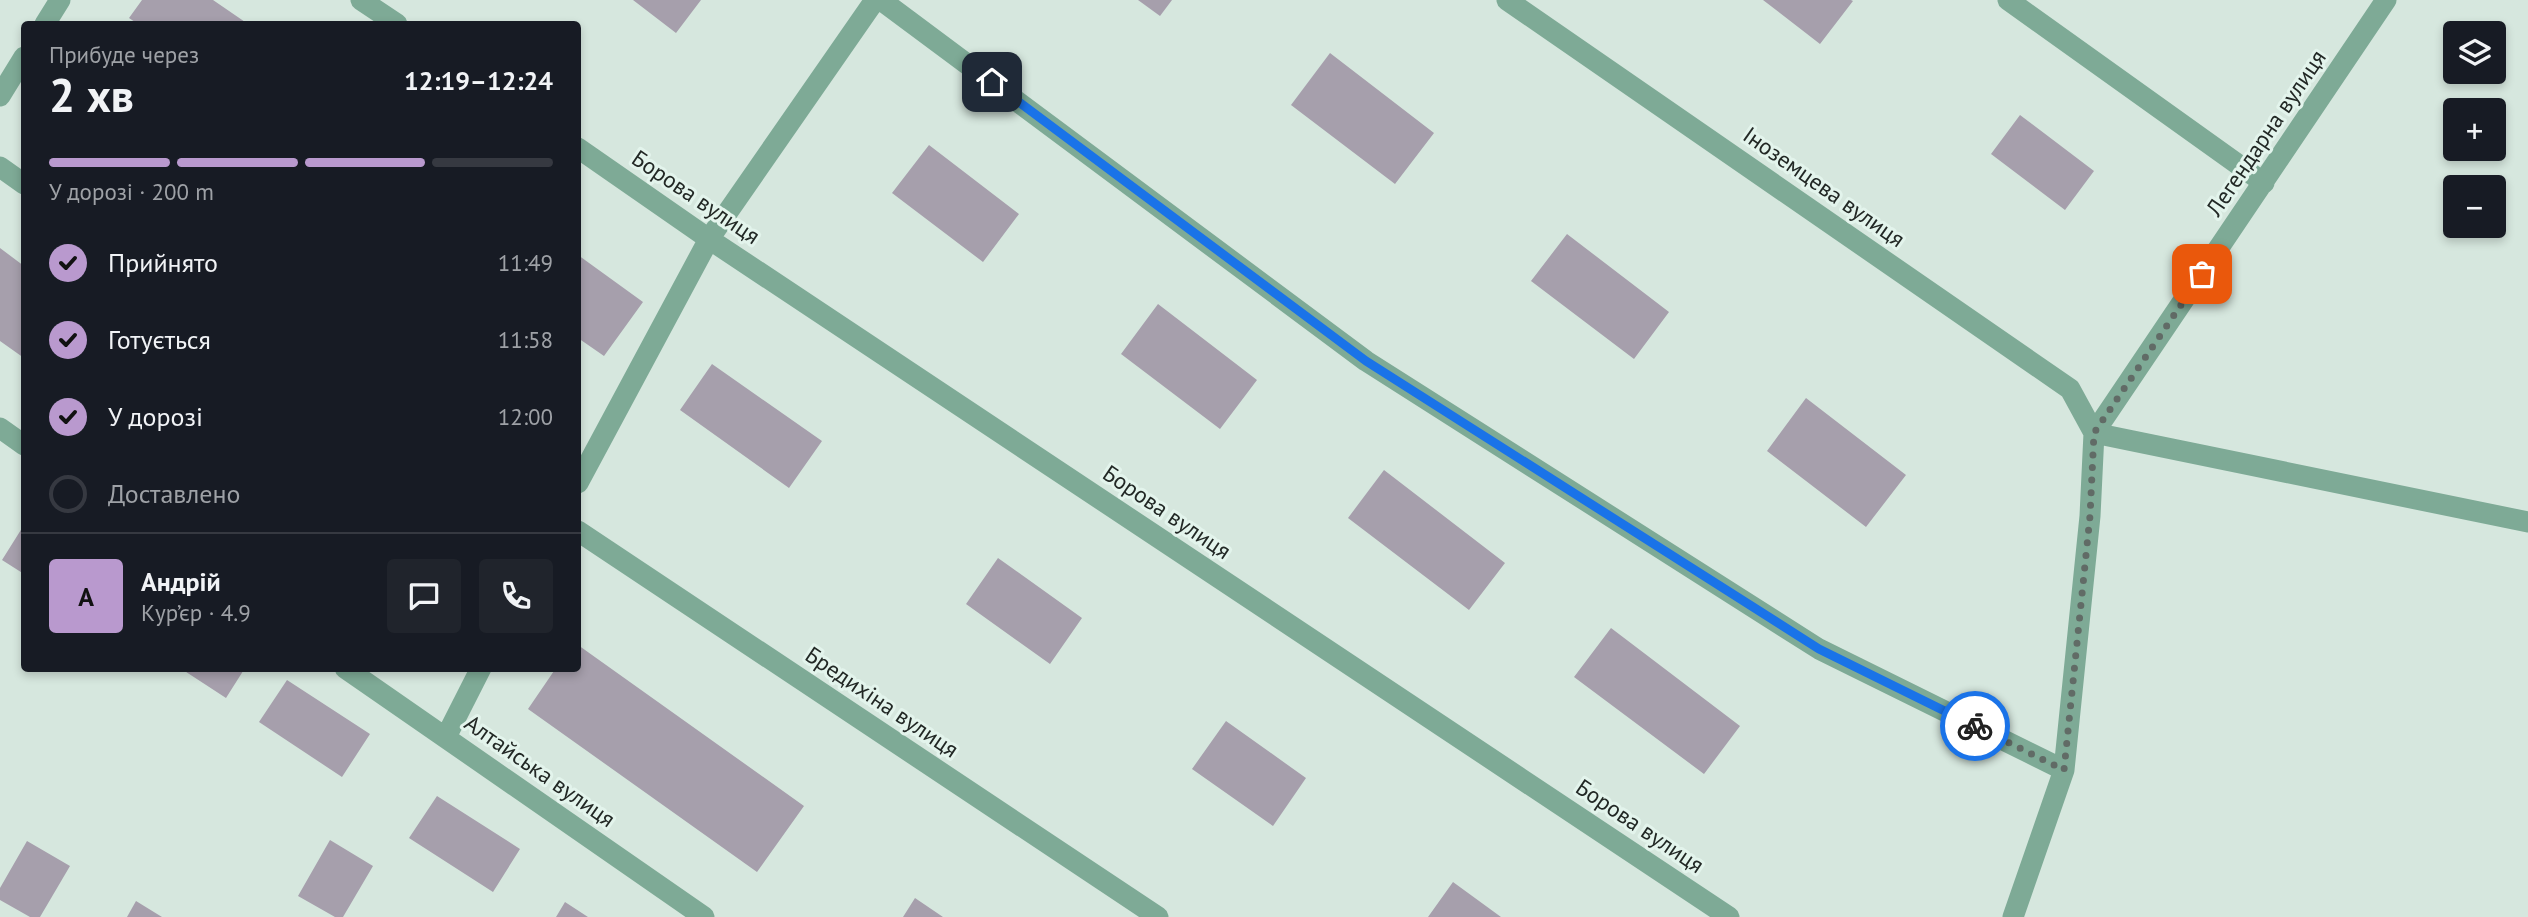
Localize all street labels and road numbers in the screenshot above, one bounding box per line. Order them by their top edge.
street label: Легендарна вулиця [2199,44,2332,222]
street label: Іноземцева вулиця [1738,120,1911,253]
street label: Борова вулиця [627,143,766,250]
street label: Борова вулиця [1098,458,1237,565]
street label: Бредихіна вулиця [800,640,964,764]
street label: Алтайська вулиця [459,708,621,833]
street label: Борова вулиця [1571,772,1710,879]

